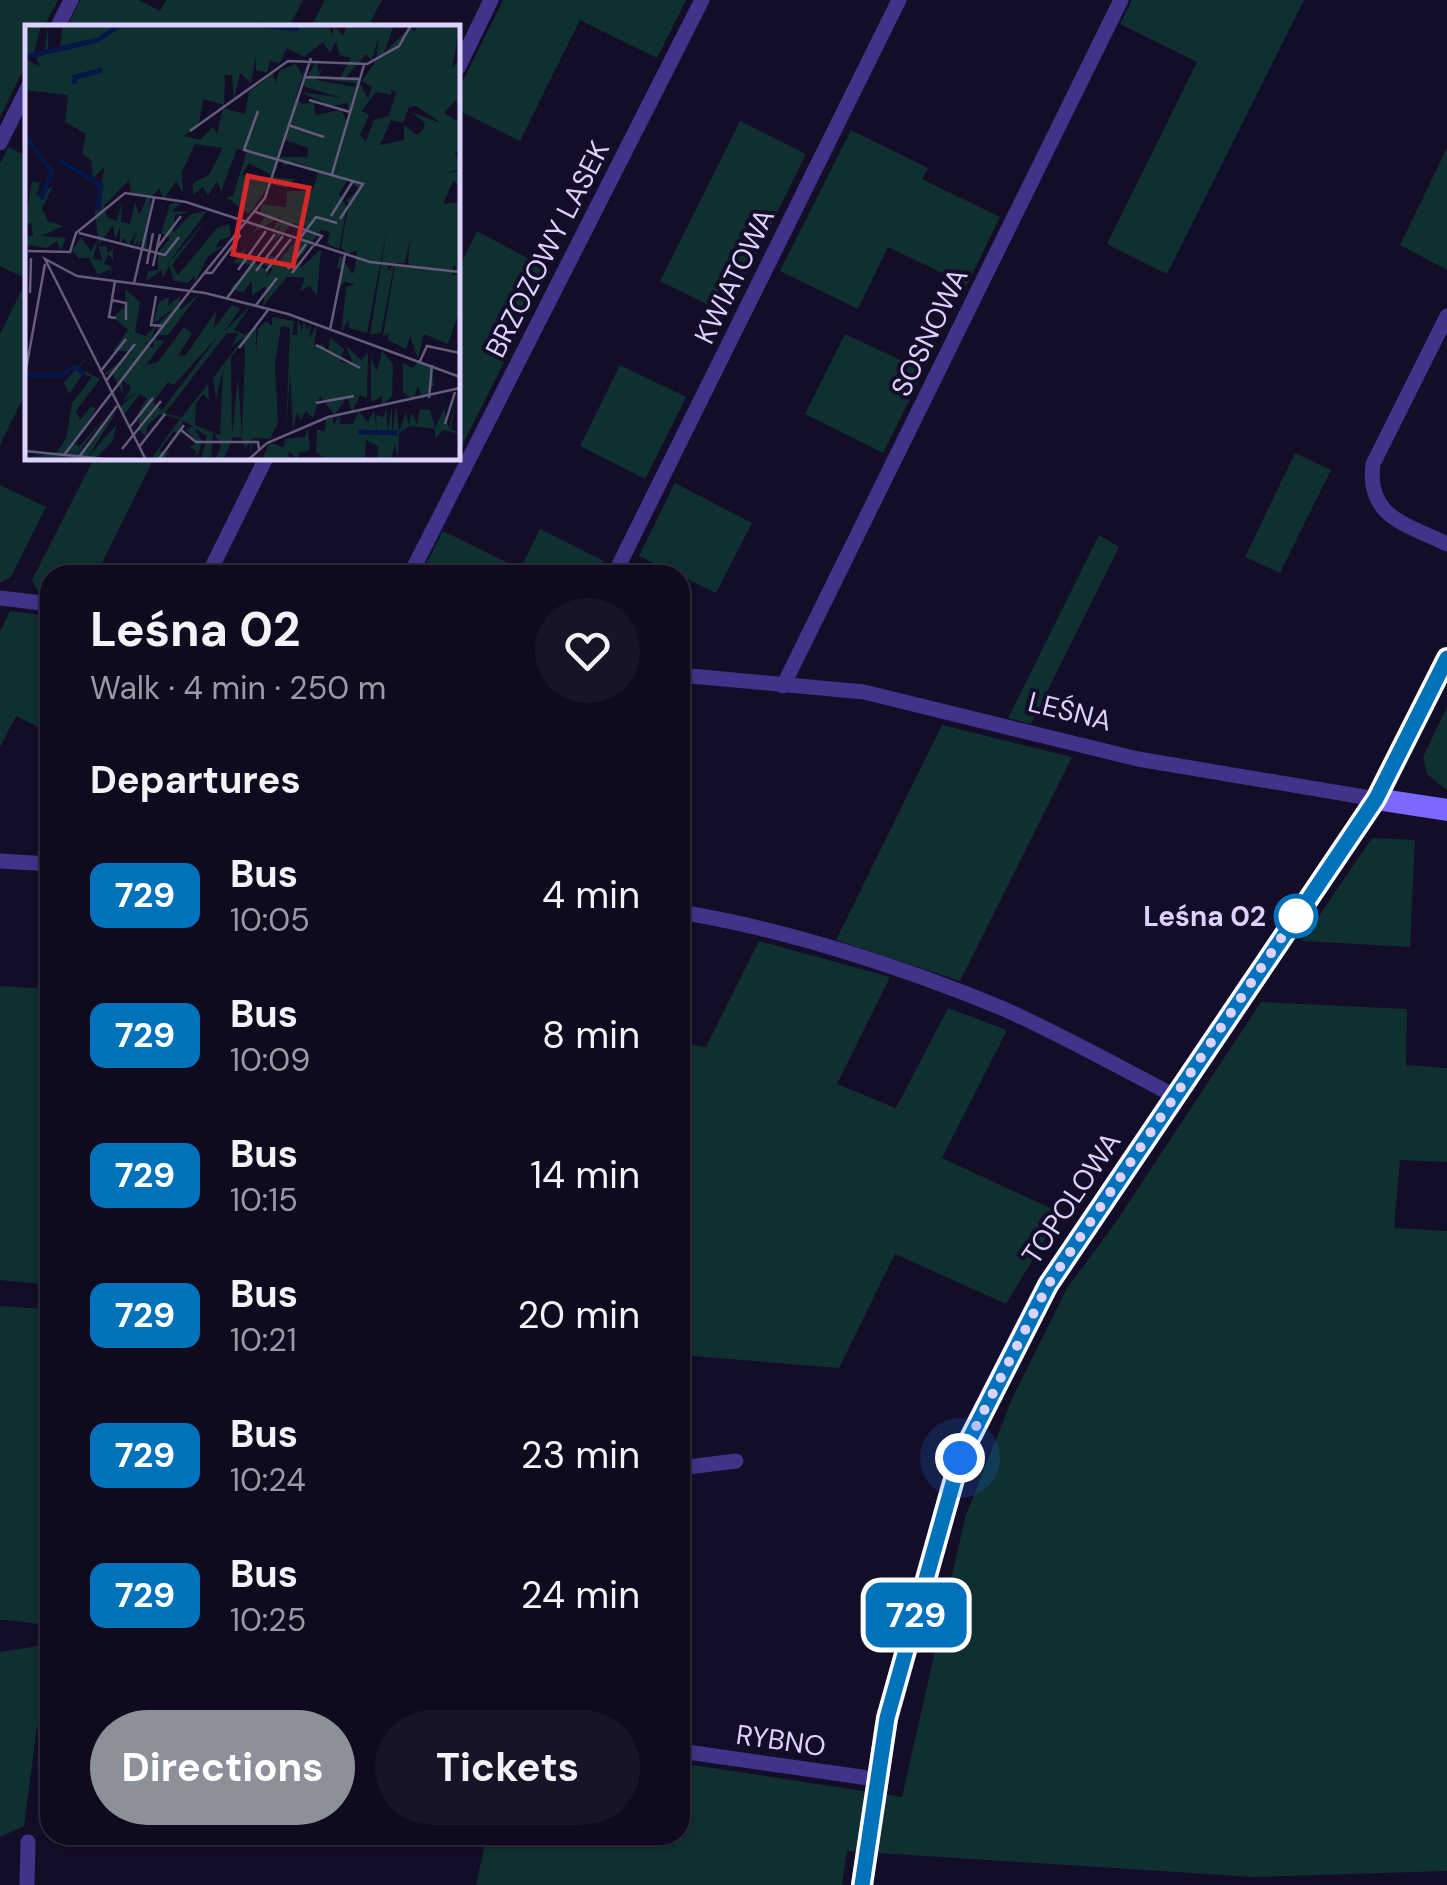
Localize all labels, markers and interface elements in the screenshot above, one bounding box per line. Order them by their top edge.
inset map [25,25,460,460]
street label: BRZOZOWY LASEK [477,135,618,364]
street label: KWIATOWA [686,203,783,350]
street label: SOSNOWA [883,262,976,402]
text: Leśna 02 [90,598,300,661]
button: heart [535,598,640,703]
text: Walk · 4 min · 250 m [90,667,386,709]
street label: LEŚNA [1024,683,1115,740]
text: Departures [90,755,301,805]
text: Bus [230,849,298,899]
text: 4 min [542,870,640,920]
text: 729 [115,872,175,918]
marker: Leśna 02 [1275,895,1317,937]
place label: Leśna 02 [1143,898,1266,935]
text: 10:05 [230,899,310,941]
text: Bus [230,989,298,1039]
text: 8 min [542,1010,640,1060]
text: 729 [115,1012,175,1058]
text: 10:09 [230,1039,310,1081]
street label: TOPOLOWA [1014,1125,1129,1272]
text: Bus [230,1129,298,1179]
text: 14 min [530,1150,640,1200]
text: 729 [115,1152,175,1198]
text: 10:15 [230,1179,298,1221]
text: Bus [230,1269,298,1319]
text: 20 min [518,1290,640,1340]
text: 729 [115,1292,175,1338]
text: 10:21 [230,1319,297,1361]
text: Bus [230,1409,298,1459]
text: 23 min [521,1430,640,1480]
text: 729 [115,1432,175,1478]
your location [935,1433,985,1483]
text: 10:24 [230,1459,306,1501]
text: Bus [230,1549,298,1599]
text: 24 min [521,1570,640,1620]
text: 729 [115,1572,175,1618]
line badge: 729 [858,1582,974,1648]
text: 729 [886,1592,946,1638]
text: 10:25 [230,1599,306,1641]
button: Directions [90,1710,355,1825]
button: Tickets [375,1710,640,1825]
street label: RYBNO [734,1716,828,1765]

